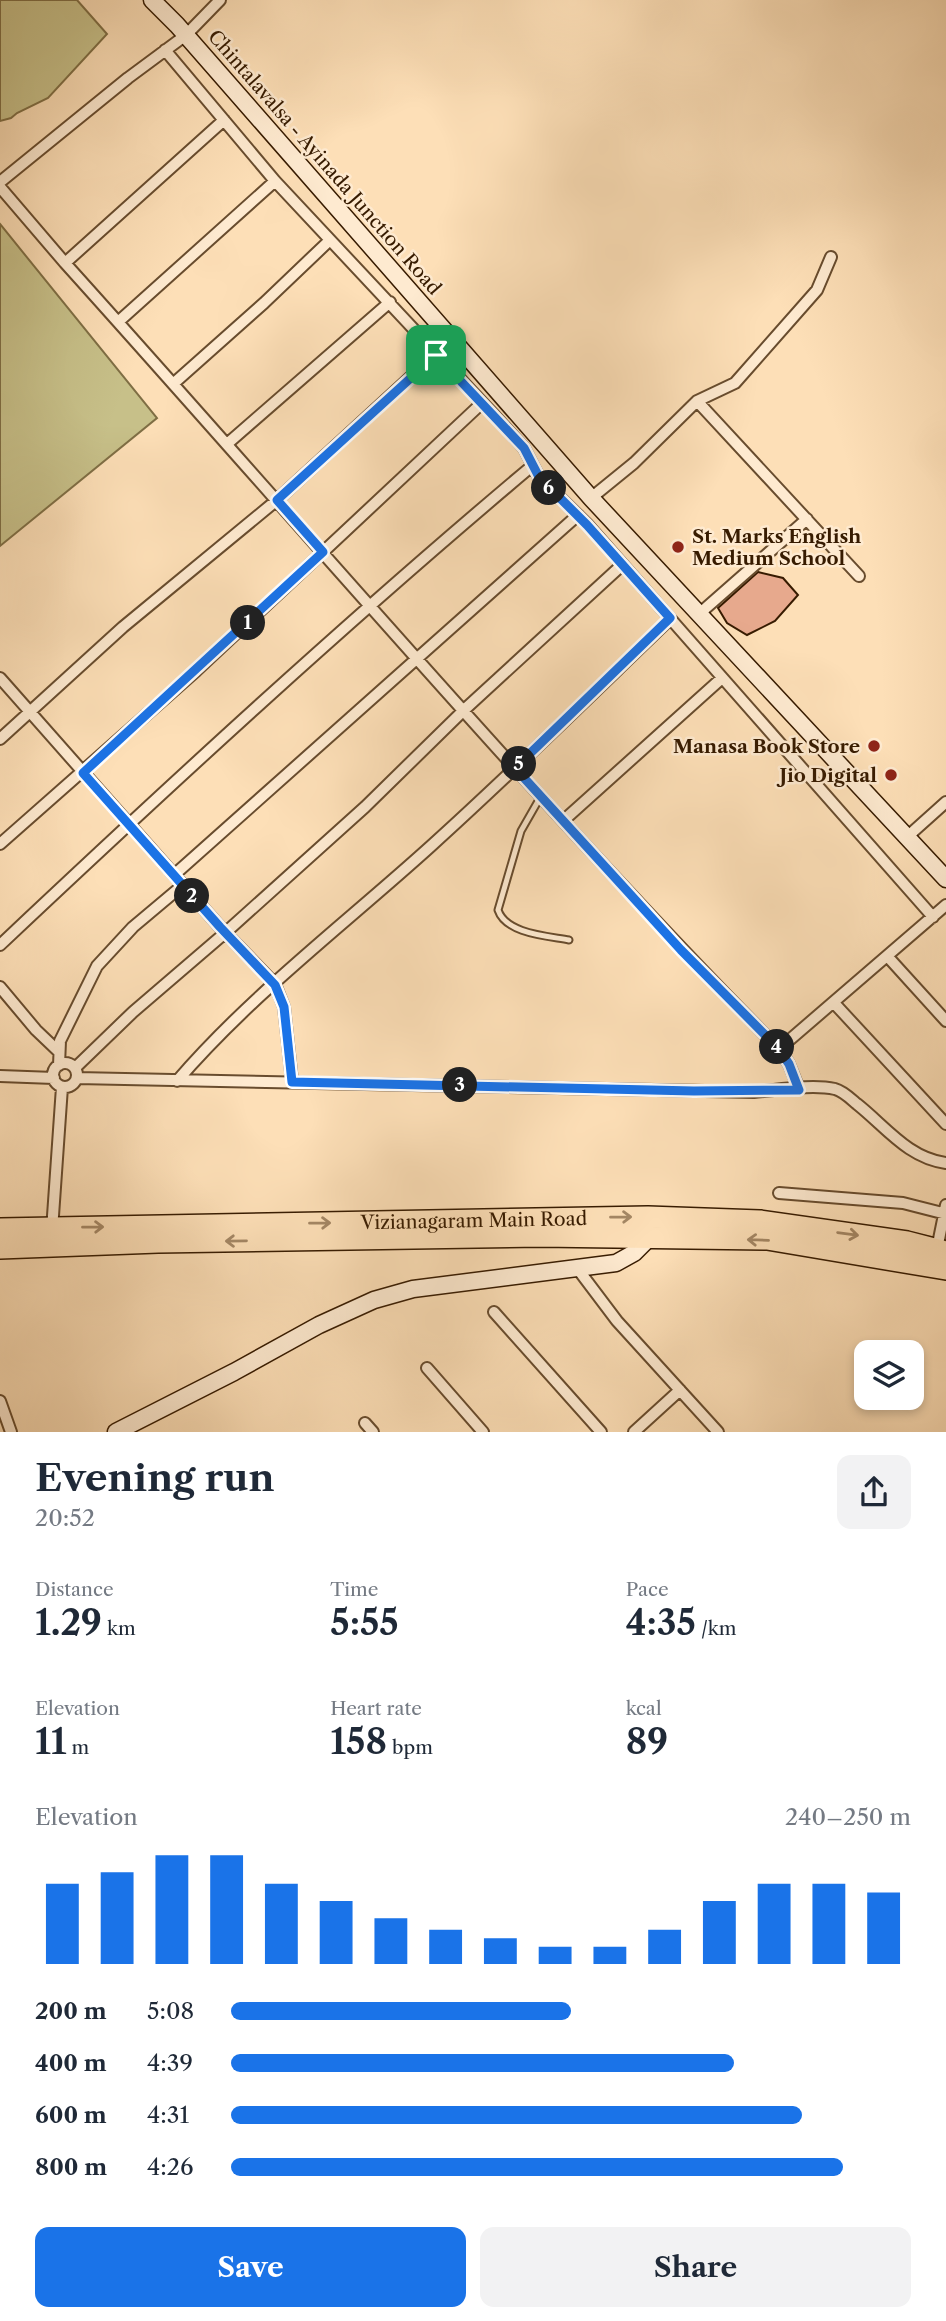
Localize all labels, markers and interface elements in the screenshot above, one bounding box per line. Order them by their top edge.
street label: Chintalavalsa - Ayinada Junction Road [203,25,446,300]
pin [406,325,466,385]
icon: arrive [417,336,455,374]
pin: 6 [532,470,566,505]
text: 6 [543,476,554,499]
place label: St. Marks English Medium School [692,525,861,570]
marker: St. Marks English Medium School [670,539,686,555]
pin: 1 [230,606,266,640]
text: 1 [243,611,252,634]
place label: Manasa Book Store [673,735,860,758]
marker: Manasa Book Store [866,738,882,754]
pin: 5 [502,746,536,782]
text: 5 [513,752,524,775]
place label: Jio Digital [777,764,877,787]
marker: Jio Digital [883,767,899,783]
pin: 2 [174,878,210,914]
text: 2 [186,884,197,907]
pin: 4 [760,1030,794,1064]
text: 4 [771,1035,782,1058]
pin: 3 [442,1068,477,1102]
text: 3 [454,1073,465,1096]
street label: Vizianagaram Main Road [359,1207,588,1234]
one-way arrow [609,1210,632,1224]
one-way arrow [308,1216,331,1230]
one-way arrow [81,1221,104,1234]
one-way arrow [836,1227,858,1240]
one-way arrow [747,1233,770,1246]
one-way arrow [225,1234,248,1248]
map controls [854,1340,924,1410]
button: layers [854,1340,924,1410]
text: Evening run [35,1454,275,1501]
button: share [837,1455,911,1529]
text: 20:52 [35,1504,95,1532]
text: Distance [35,1578,114,1601]
text: Time [330,1578,378,1601]
text: Pace [626,1578,669,1601]
text: 1.29 [35,1601,102,1644]
text: 5:55 [330,1601,399,1644]
text: 4:35 [626,1601,696,1644]
text: km [102,1617,136,1640]
text: /km [696,1617,736,1640]
text: Elevation [35,1697,120,1720]
text: Heart rate [330,1697,422,1720]
text: kcal [626,1697,662,1720]
text: 11 [35,1720,67,1763]
text: 158 [330,1720,387,1763]
text: 89 [626,1720,668,1763]
text: m [67,1736,89,1759]
text: bpm [387,1736,433,1759]
text: Elevation [35,1803,138,1831]
text: 240–250 m [785,1803,911,1831]
text: 200 m [35,1997,107,2025]
text: 5:08 [147,1997,194,2025]
text: 400 m [35,2049,107,2077]
text: 4:39 [147,2049,193,2077]
text: 600 m [35,2101,107,2129]
text: 4:31 [147,2101,189,2129]
text: 800 m [35,2153,107,2181]
text: 4:26 [147,2153,193,2181]
button: Save [35,2227,466,2307]
button: Share [480,2227,911,2307]

